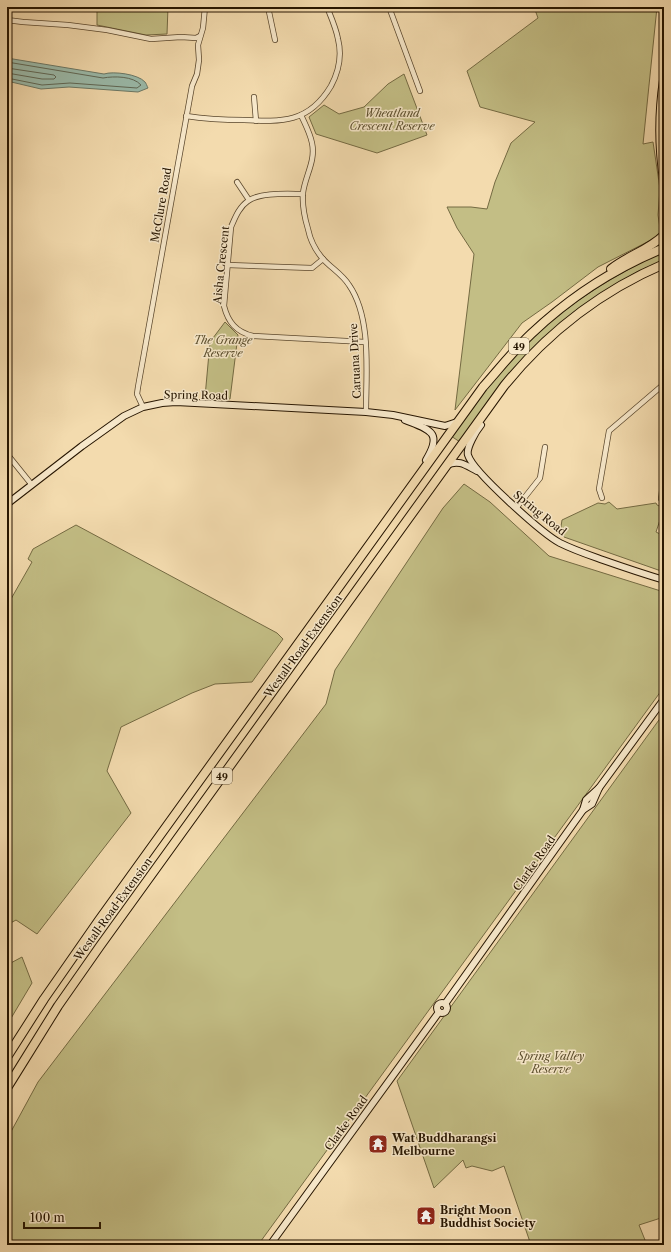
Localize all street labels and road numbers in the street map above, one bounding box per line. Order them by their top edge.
street label: McClure Road [148,166,175,244]
street label: Aisha Crescent [210,225,232,306]
street label: Caruana Drive [346,323,364,399]
road number: 49 [509,338,529,354]
street label: Spring Road [164,387,228,403]
street label: Spring Road [511,487,570,539]
street label: Westall Road Extension [260,592,345,701]
road number: 49 [212,768,232,784]
street label: Clarke Road [510,832,558,893]
street label: Westall Road Extension [70,855,155,964]
street label: Clarke Road [321,1093,371,1153]

